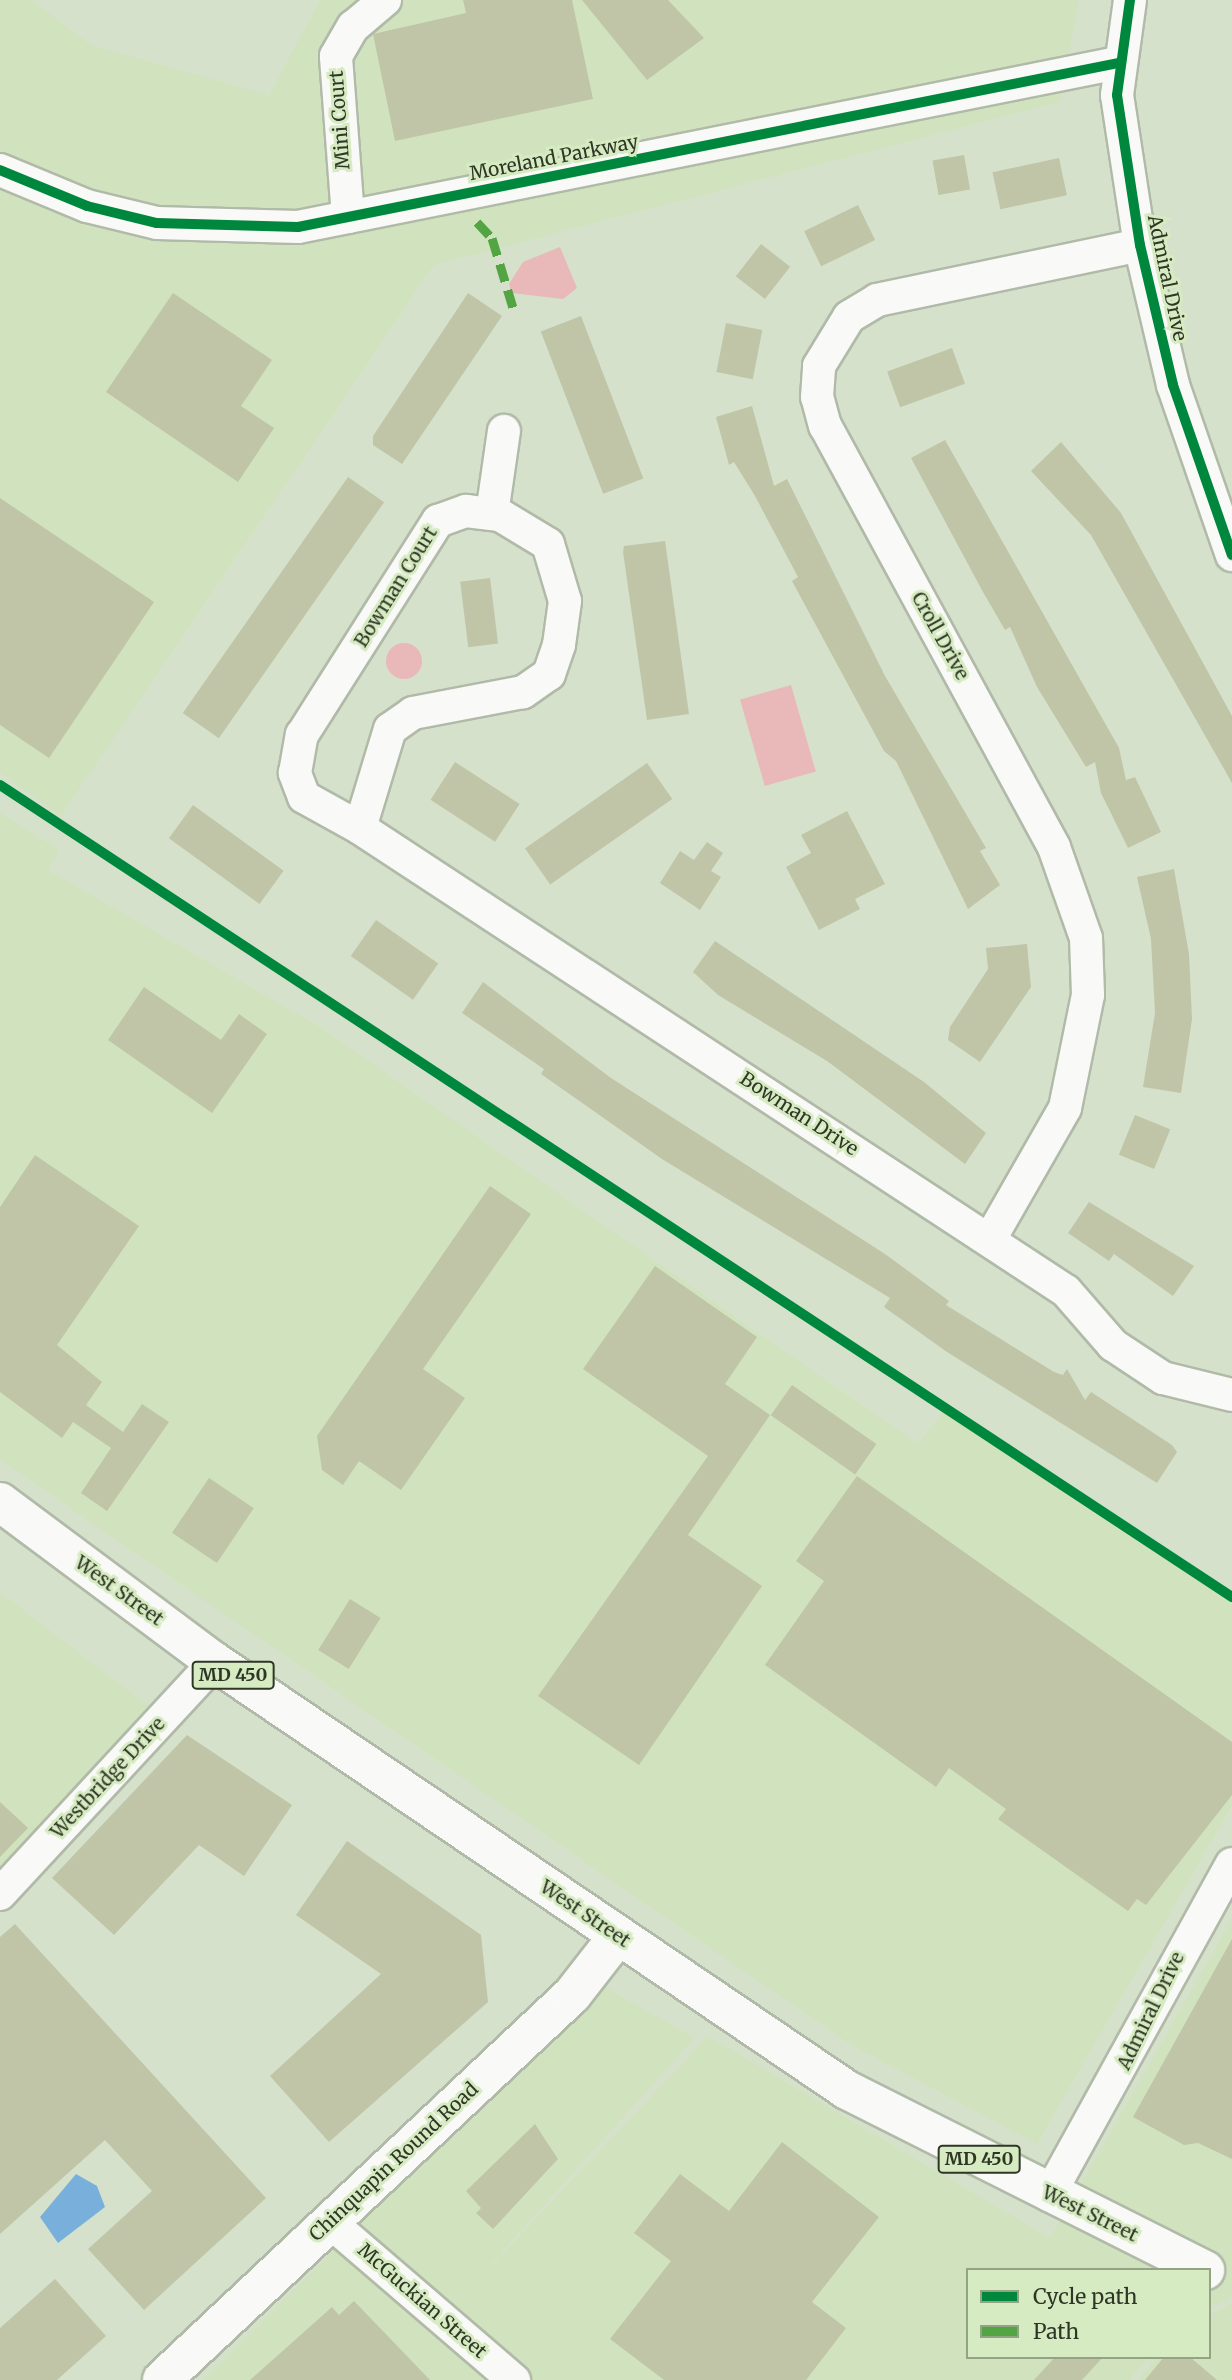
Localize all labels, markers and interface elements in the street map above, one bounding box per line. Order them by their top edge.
street label: Mini Court [325,70,355,170]
street label: Moreland Parkway [468,130,640,186]
street label: Admiral Drive [1143,213,1191,343]
street label: Bowman Court [350,523,442,651]
street label: Croll Drive [907,588,973,684]
street label: Bowman Drive [736,1067,862,1161]
street label: West Street [70,1551,168,1631]
road number: MD 450 [191,1660,275,1690]
street label: Westbridge Drive [46,1713,170,1843]
street label: West Street [536,1876,634,1952]
street label: Admiral Drive [1113,1948,1189,2074]
street label: Chinquapin Round Road [305,2078,483,2246]
road number: MD 450 [937,2144,1021,2174]
street label: West Street [1038,2181,1142,2247]
street label: McGuckian Street [353,2239,491,2363]
legend [966,2268,1211,2359]
text: Cycle path [1033,2283,1137,2310]
text: Path [1033,2318,1079,2345]

